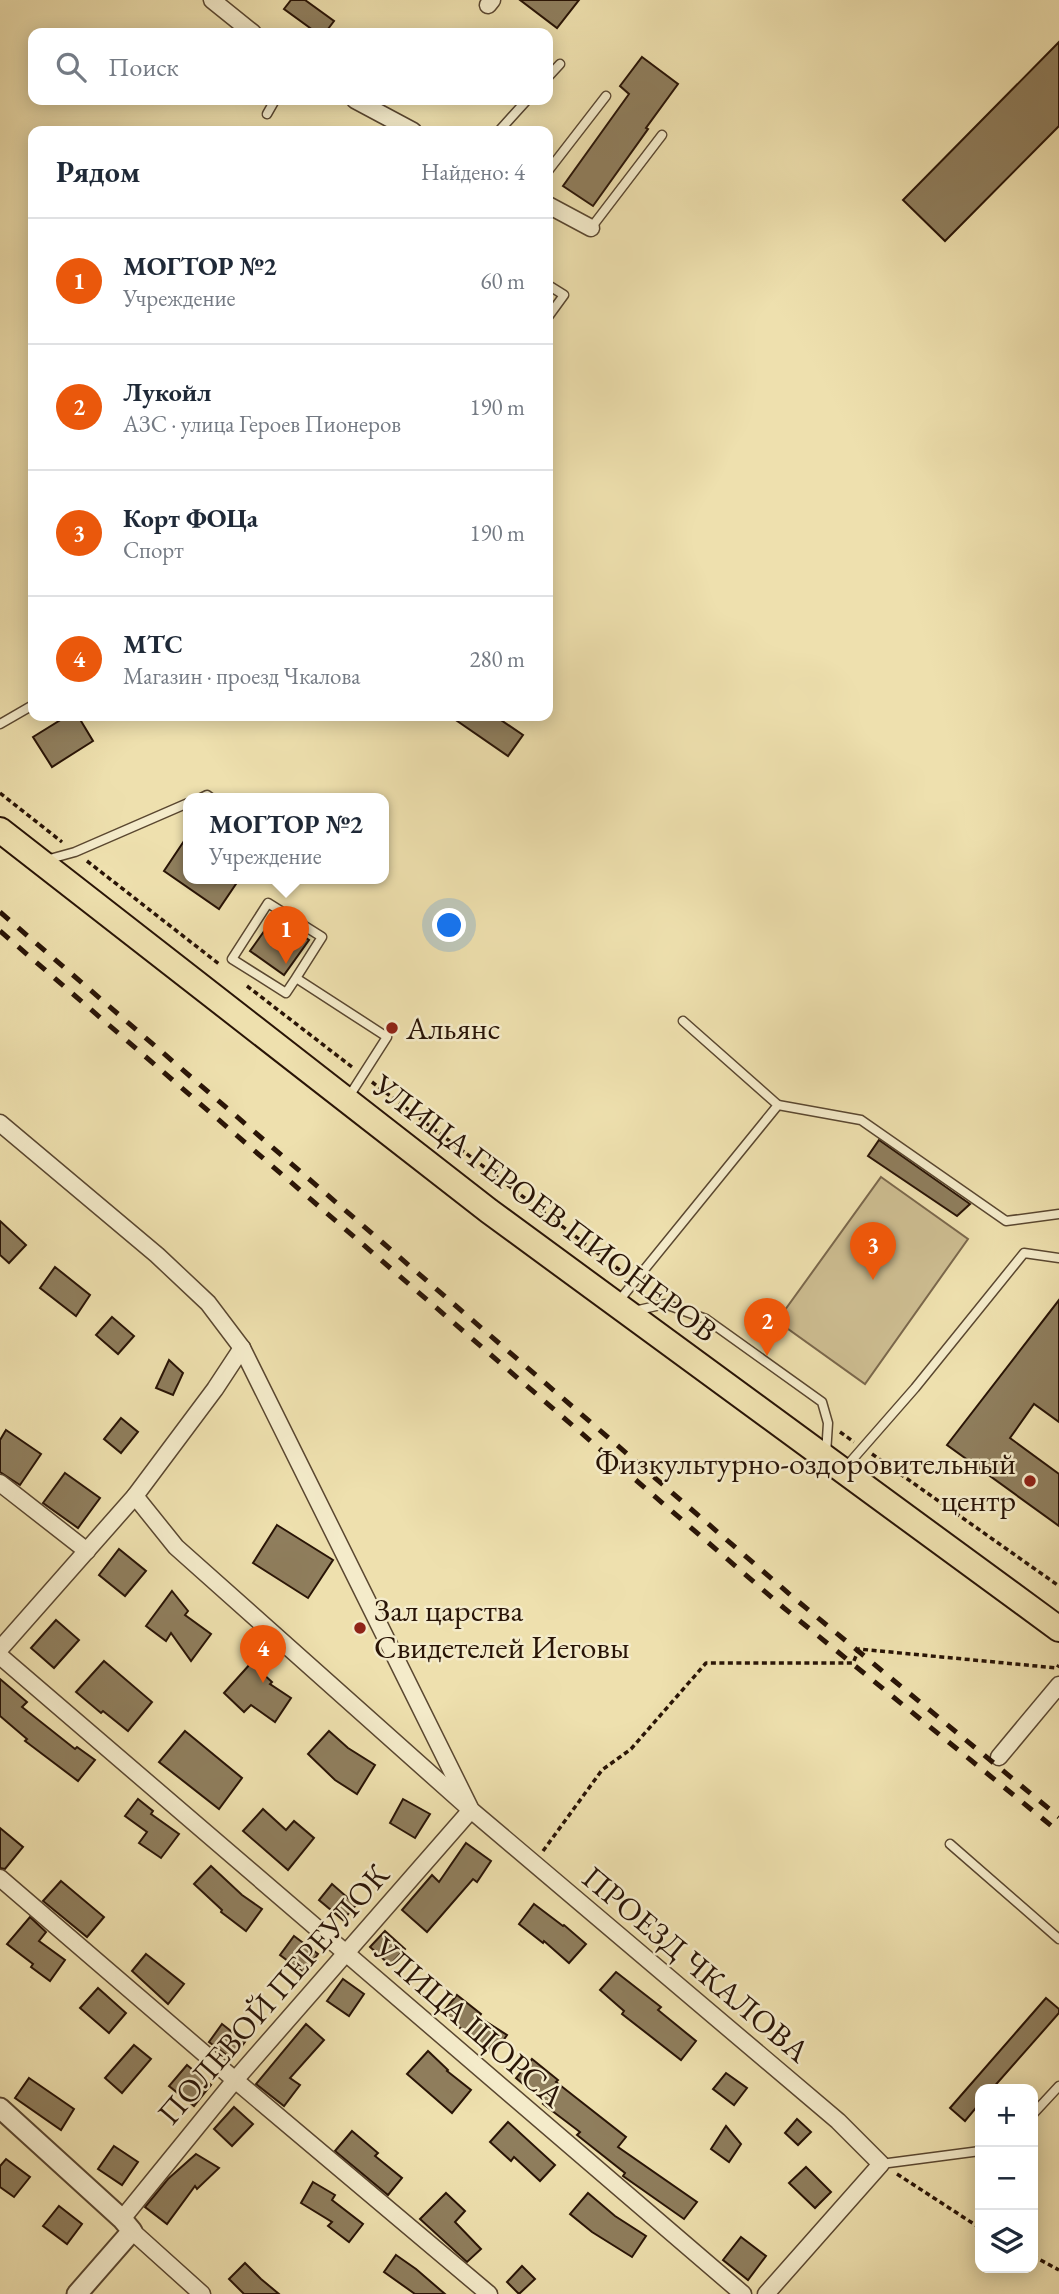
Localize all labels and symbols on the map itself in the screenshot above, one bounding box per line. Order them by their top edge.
pin: 1 [263,906,309,964]
your location [432,908,466,942]
place label: Альянс [405,1007,500,1049]
marker: Альянс [384,1020,400,1036]
street label: УЛИЦА ГЕРОЕВ ПИОНЕРОВ [363,1064,726,1352]
pin: 3 [850,1222,896,1280]
pin: 2 [744,1298,790,1356]
place label: Физкультурно-оздоровительный центр [595,1442,1016,1521]
marker: Физкультурно-оздоровительный центр [1022,1473,1038,1489]
place label: Зал царства Свидетелей Иеговы [374,1589,629,1668]
marker: Зал царства Свидетелей Иеговы [352,1620,368,1636]
pin: 4 [240,1625,286,1683]
street label: ПОЛЕВОЙ ПЕРЕУЛОК [148,1854,399,2133]
street label: ПРОЕЗД ЧКАЛОВА [574,1856,819,2072]
street label: УЛИЦА ЩОРСА [364,1927,574,2117]

